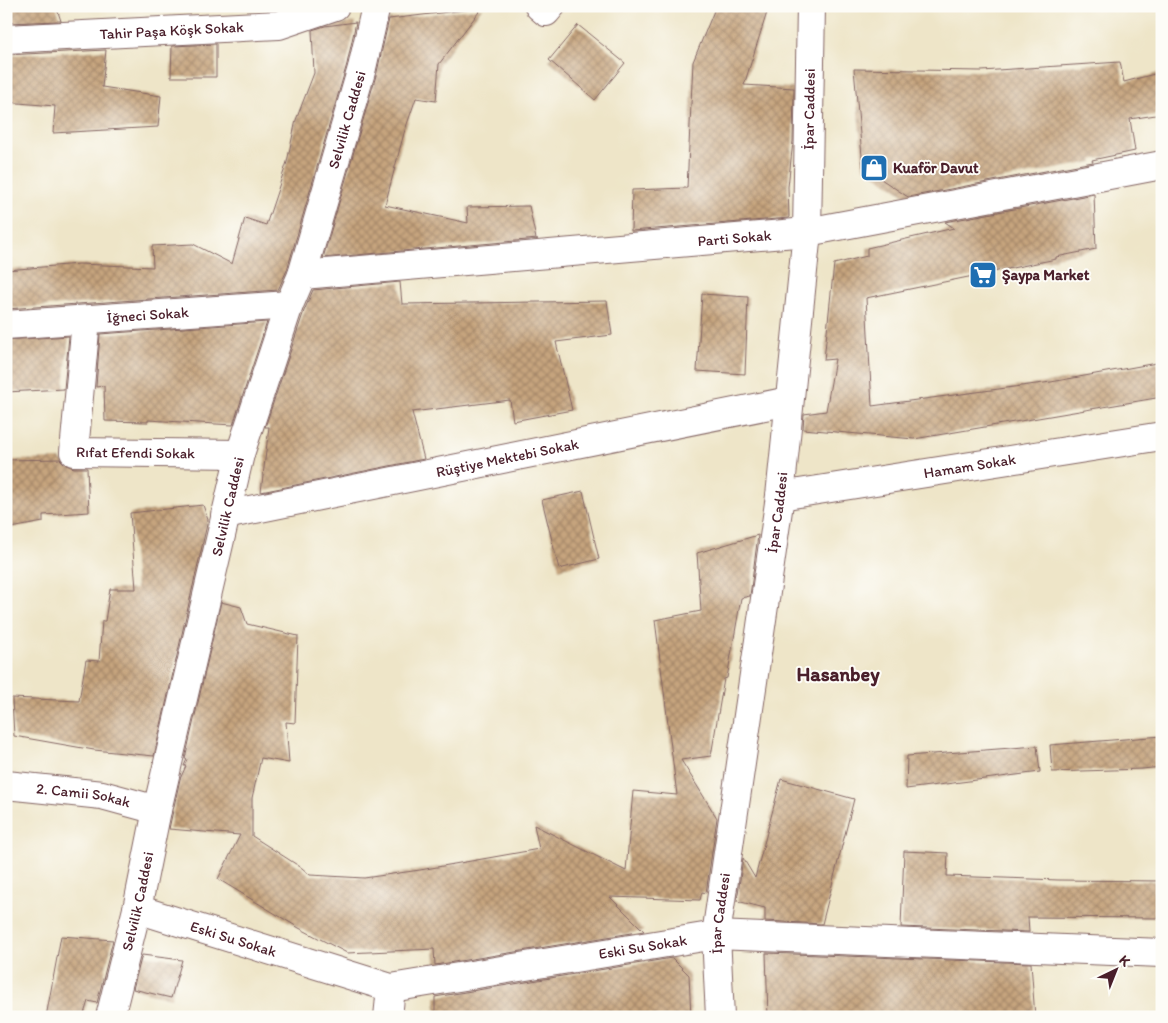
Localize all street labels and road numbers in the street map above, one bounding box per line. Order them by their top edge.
street label: Tahir Paşa Köşk Sokak [99,18,244,43]
street label: İpar Caddesi [799,68,819,150]
street label: Selvilik Caddesi [324,69,370,171]
street label: Parti Sokak [697,226,772,250]
street label: İğneci Sokak [106,303,190,327]
street label: Rüştiye Mektebi Sokak [434,435,580,481]
street label: Rıfat Efendi Sokak [76,443,195,462]
street label: Hamam Sokak [922,450,1017,482]
street label: Selvilik Caddesi [208,455,248,558]
street label: İpar Caddesi [763,471,791,554]
street label: 2. Camii Sokak [35,779,133,811]
street label: Selvilik Caddesi [118,850,157,953]
street label: İpar Caddesi [707,872,734,954]
street label: Eski Su Sokak [188,917,279,961]
street label: Eski Su Sokak [597,931,688,963]

